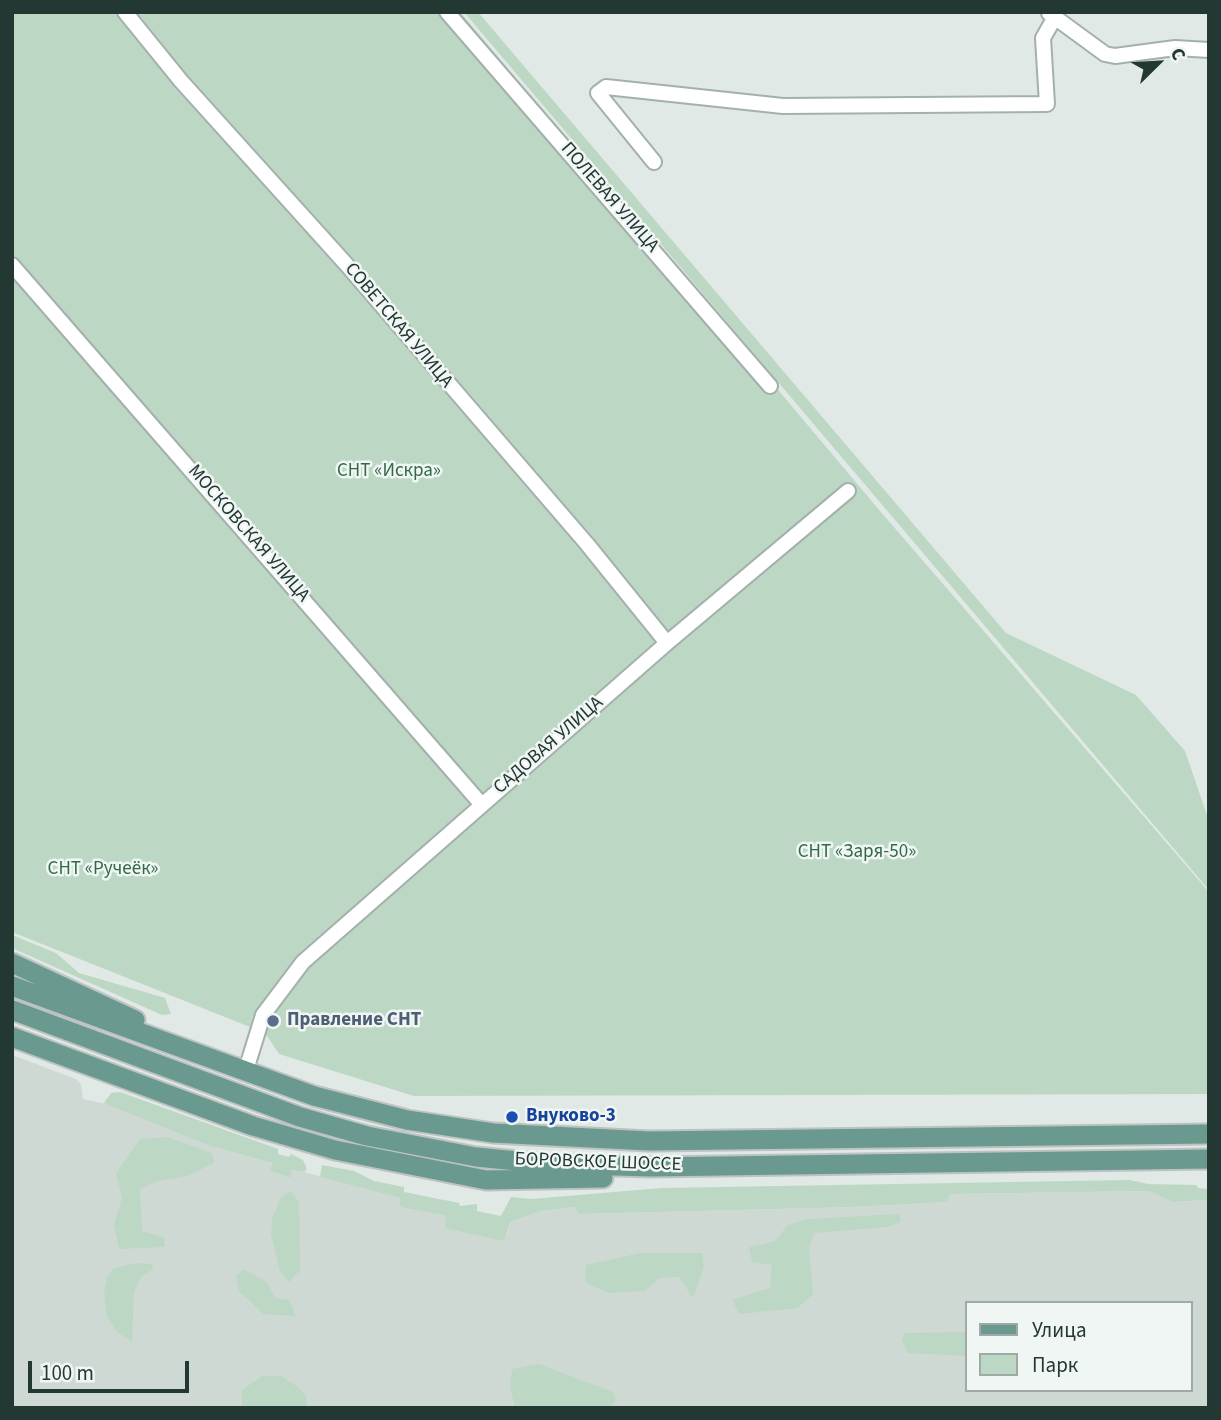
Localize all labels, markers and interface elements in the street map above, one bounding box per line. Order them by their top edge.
north arrow [1123,28,1193,98]
text: С [1163,44,1192,65]
street label: ПОЛЕВАЯ УЛИЦА [555,138,663,258]
street label: СОВЕТСКАЯ УЛИЦА [339,259,457,393]
street label: МОСКОВСКАЯ УЛИЦА [182,461,314,607]
park label: СНТ «Искра» [337,461,441,483]
street label: САДОВАЯ УЛИЦА [490,692,608,800]
park label: СНТ «Заря-50» [798,842,916,864]
park label: СНТ «Ручеёк» [48,859,158,881]
place label: Правление СНТ [287,1010,421,1032]
marker: Правление СНТ [265,1013,281,1029]
place label: Внуково-3 [526,1106,616,1128]
marker: Внуково-3 [504,1109,520,1125]
street label: БОРОВСКОЕ ШОССЕ [514,1149,682,1177]
legend [965,1301,1193,1392]
text: Улица [1032,1315,1087,1345]
scale bar [32,1346,192,1390]
text: Парк [1032,1350,1078,1380]
text: 100 m [41,1358,94,1388]

